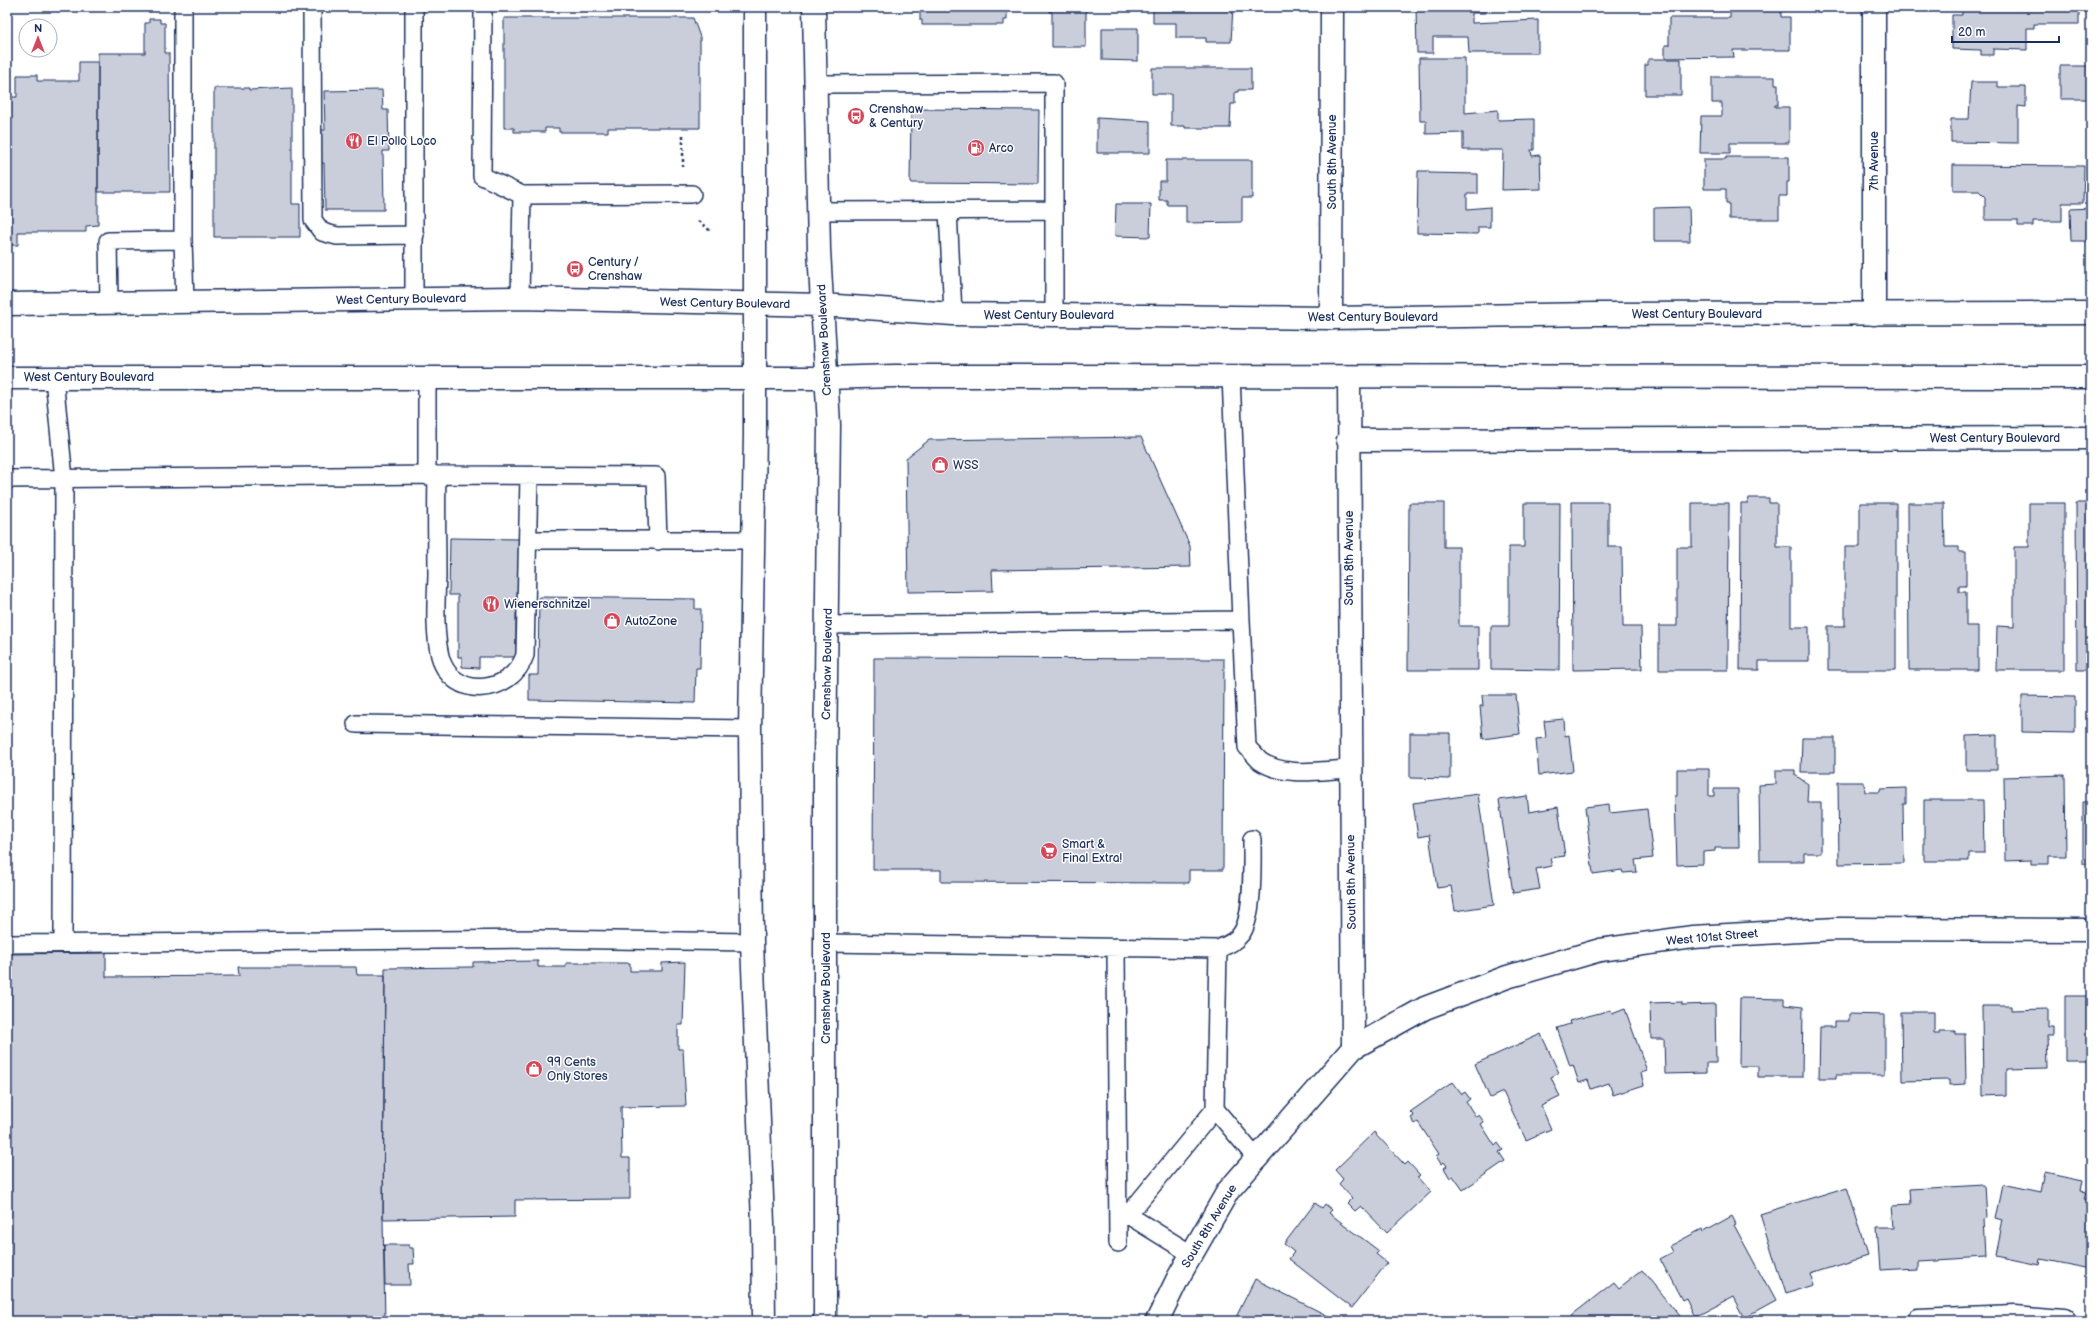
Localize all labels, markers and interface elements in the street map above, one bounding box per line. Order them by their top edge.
north arrow [18,18,58,58]
scale bar [1952,18,2059,44]
text: N [34,22,42,35]
text: 20 m [1958,25,1985,40]
place label: Crenshaw & Century [869,102,924,131]
bus stop icon: Crenshaw & Century [846,106,866,126]
street label: South 8th Avenue [1325,114,1340,210]
restaurant icon: El Pollo Loco [344,131,364,151]
street label: 7th Avenue [1867,131,1882,191]
place label: El Pollo Loco [367,134,437,149]
fuel station icon: Arco [966,138,986,158]
place label: Arco [989,141,1014,156]
place label: Century / Crenshaw [588,255,642,284]
bus stop icon: Century / Crenshaw [565,259,585,279]
street label: Crenshaw Boulevard [814,284,835,396]
street label: West Century Boulevard [336,291,466,308]
street label: West Century Boulevard [660,295,790,312]
street label: West Century Boulevard [1632,307,1762,322]
street label: West Century Boulevard [984,308,1114,323]
street label: West Century Boulevard [1308,310,1438,325]
street label: West Century Boulevard [24,370,154,385]
street label: West Century Boulevard [1930,431,2060,446]
shop icon: WSS [930,455,950,475]
place label: WSS [953,458,978,473]
street label: South 8th Avenue [1342,510,1357,606]
restaurant icon: Wienerschnitzel [481,594,501,614]
place label: Wienerschnitzel [504,597,590,612]
street label: Crenshaw Boulevard [819,608,836,720]
shop icon: AutoZone [602,611,622,631]
place label: AutoZone [625,614,677,629]
street label: South 8th Avenue [1343,834,1360,930]
place label: Smart & Final Extra! [1062,837,1122,866]
supermarket icon: Smart & Final Extra! [1039,841,1059,861]
street label: West 101st Street [1665,926,1759,949]
street label: Crenshaw Boulevard [819,932,834,1044]
place label: 99 Cents Only Stores [547,1055,608,1084]
shop icon: 99 Cents Only Stores [524,1059,544,1079]
street label: South 8th Avenue [1179,1182,1240,1271]

